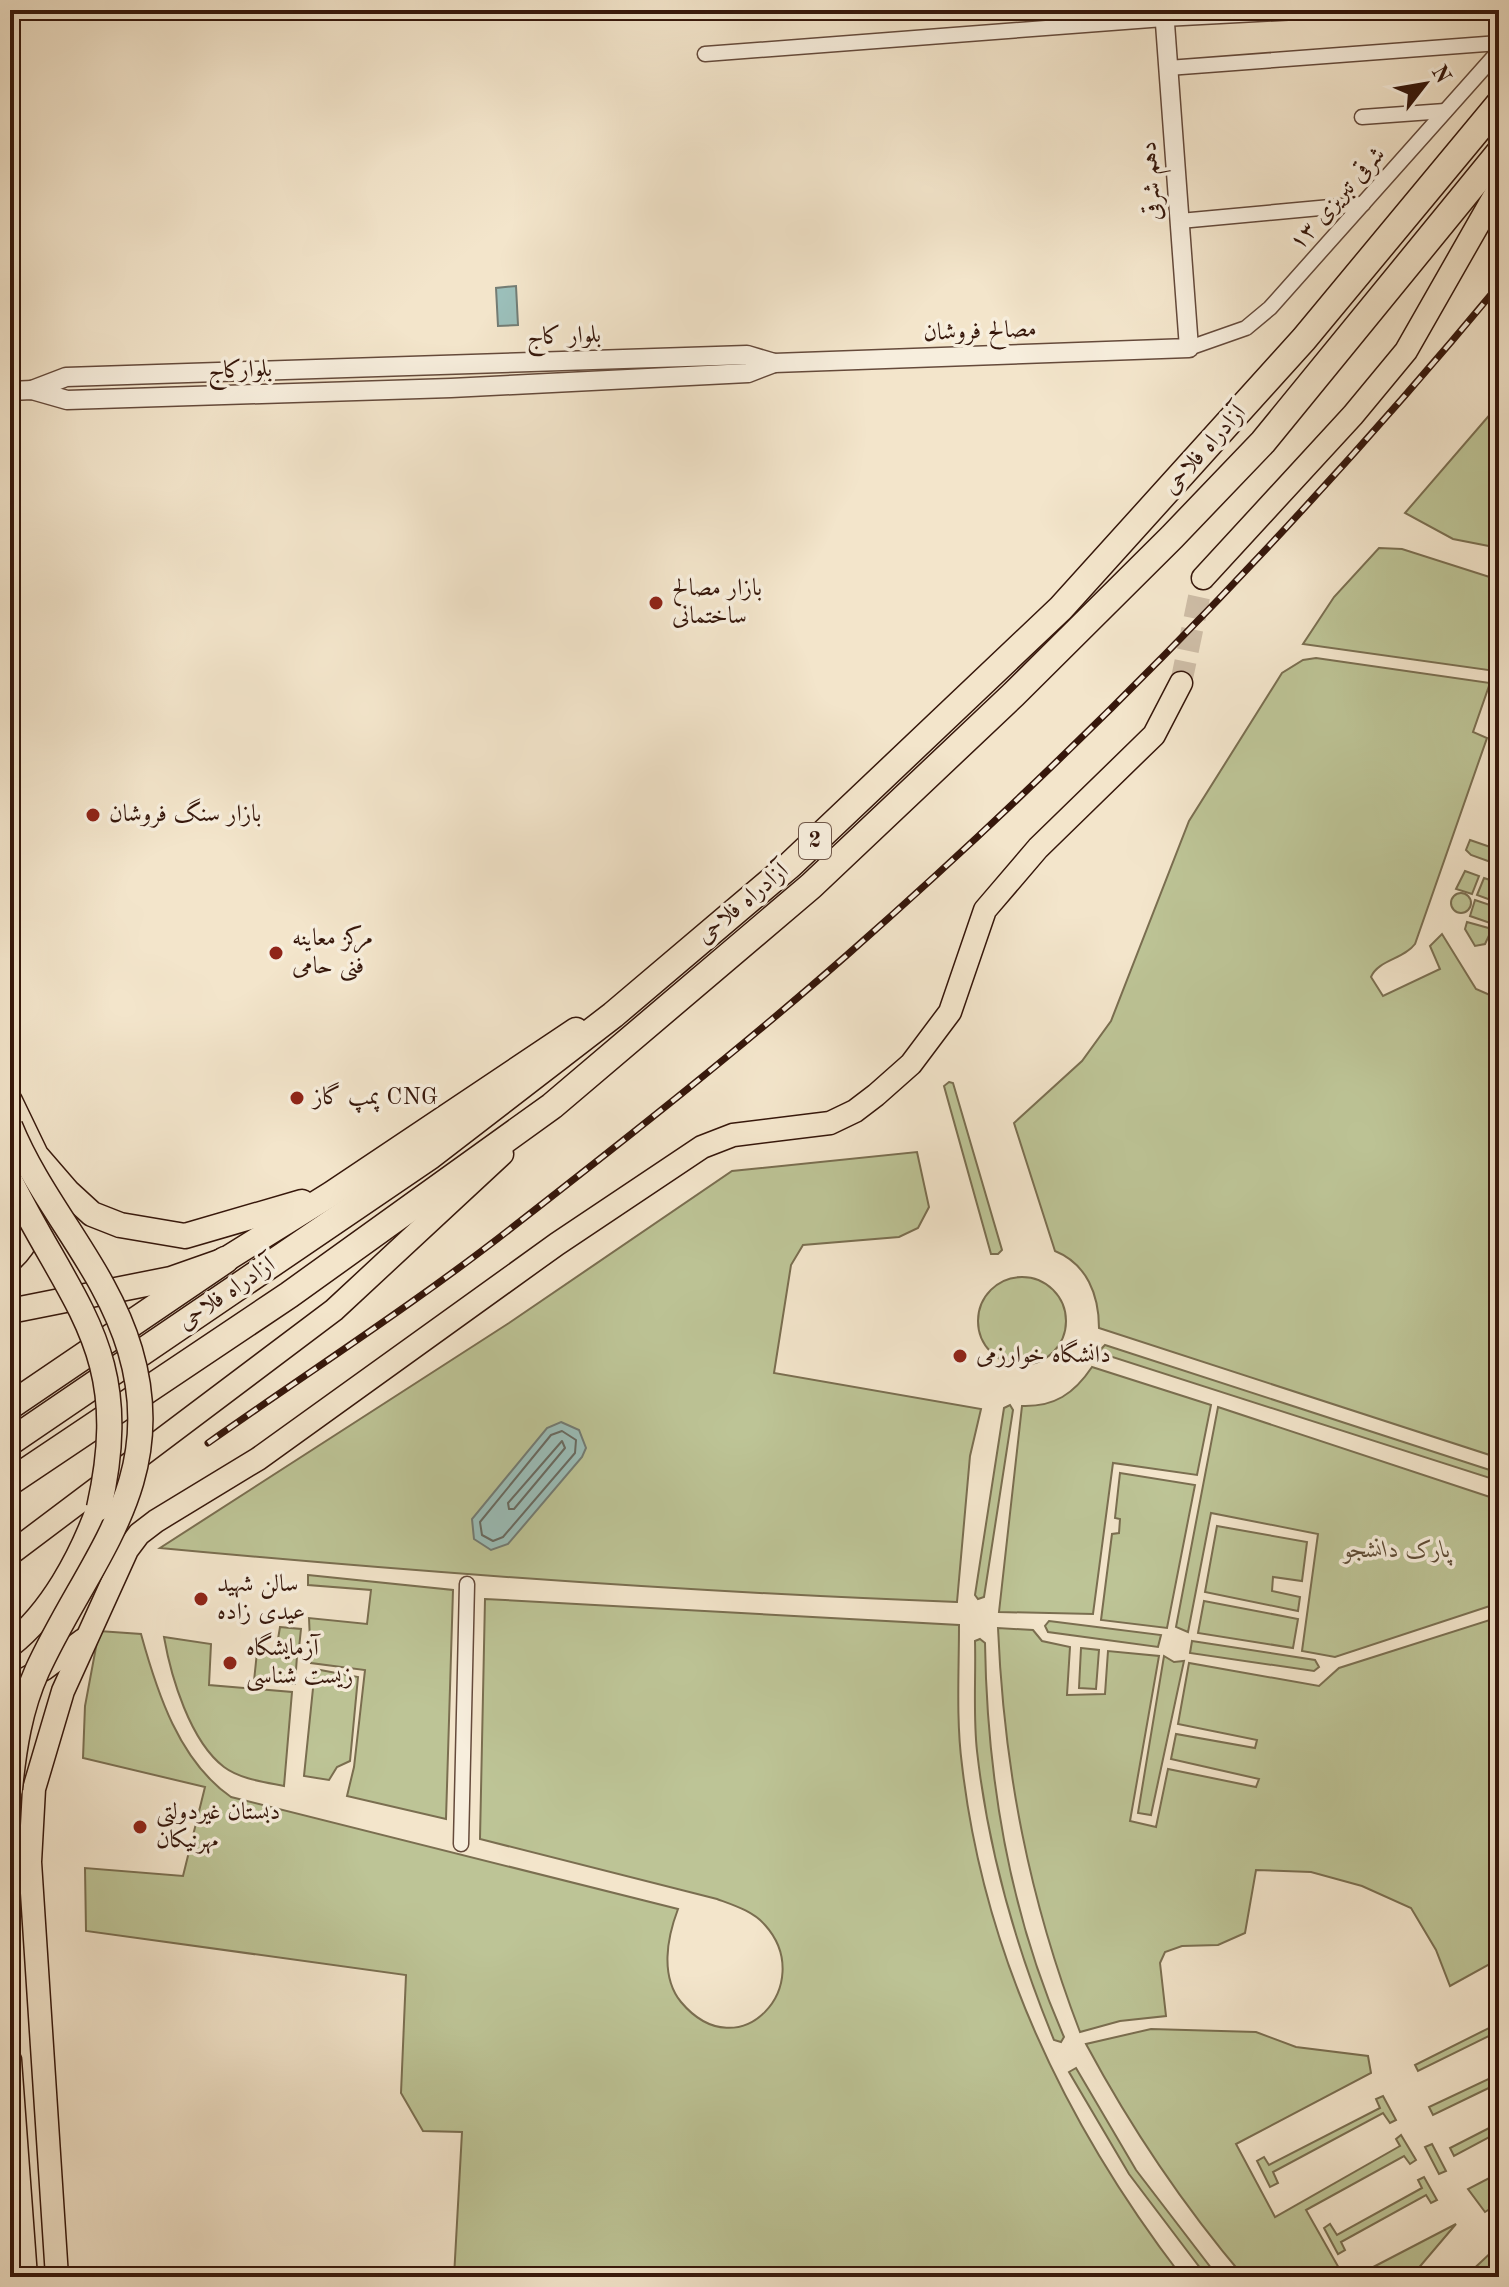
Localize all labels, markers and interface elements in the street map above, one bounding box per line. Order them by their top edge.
north arrow [1385,44,1465,124]
text: N [1427,62,1454,88]
street label: دهم شرقی [1136,140,1175,222]
street label: ۱۳ شرقی تبریزی [1285,142,1392,257]
street label: مصالح فروشان [923,318,1037,352]
street label: بلوار کاج [526,323,602,357]
street label: بلوارکاج [208,357,273,391]
street label: آزادراه فلاحی [1156,396,1253,499]
place label: بازار مصالح ساختمانی [672,577,762,629]
marker: بازار مصالح ساختمانی [647,594,665,612]
place label: بازار سنگ فروشان [109,798,261,828]
marker: بازار سنگ فروشان [84,806,102,824]
road number: 2 [799,823,831,859]
street label: آزادراه فلاحی [690,854,795,949]
place label: مرکز معاینه فنی حامی [292,924,373,982]
marker: مرکز معاینه فنی حامی [267,944,285,962]
place label: پمپ گاز CNG [311,1081,438,1113]
marker: پمپ گاز CNG [288,1089,306,1107]
street label: آزادراه فلاحی [172,1248,282,1335]
place label: دانشگاه خوارزمی [976,1339,1111,1369]
marker: دانشگاه خوارزمی [951,1347,969,1365]
park label: پارک دانشجو [1342,1538,1453,1566]
place label: سالن شهید عیدی زاده [217,1573,305,1625]
marker: سالن شهید عیدی زاده [192,1590,210,1608]
place label: آزمایشگاه زیست شناسی [246,1632,353,1692]
marker: آزمایشگاه زیست شناسی [221,1654,239,1672]
place label: دبستان غیردولتی مهرنیکان [156,1801,280,1854]
marker: دبستان غیردولتی مهرنیکان [131,1818,149,1836]

